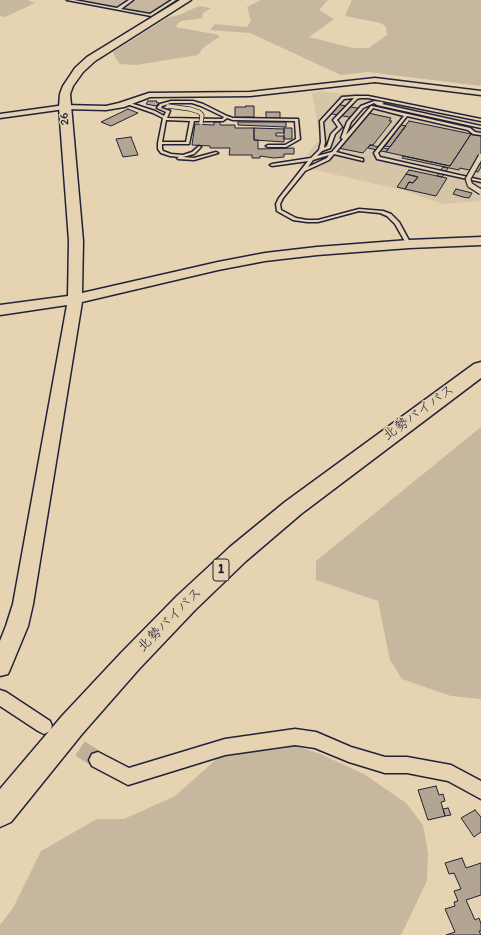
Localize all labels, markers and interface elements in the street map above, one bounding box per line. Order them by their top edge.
street label: 26 [57,112,73,126]
street label: 北勢バイパス [380,382,458,444]
road number: 1 [213,559,229,581]
street label: 北勢バイパス [134,584,206,656]

